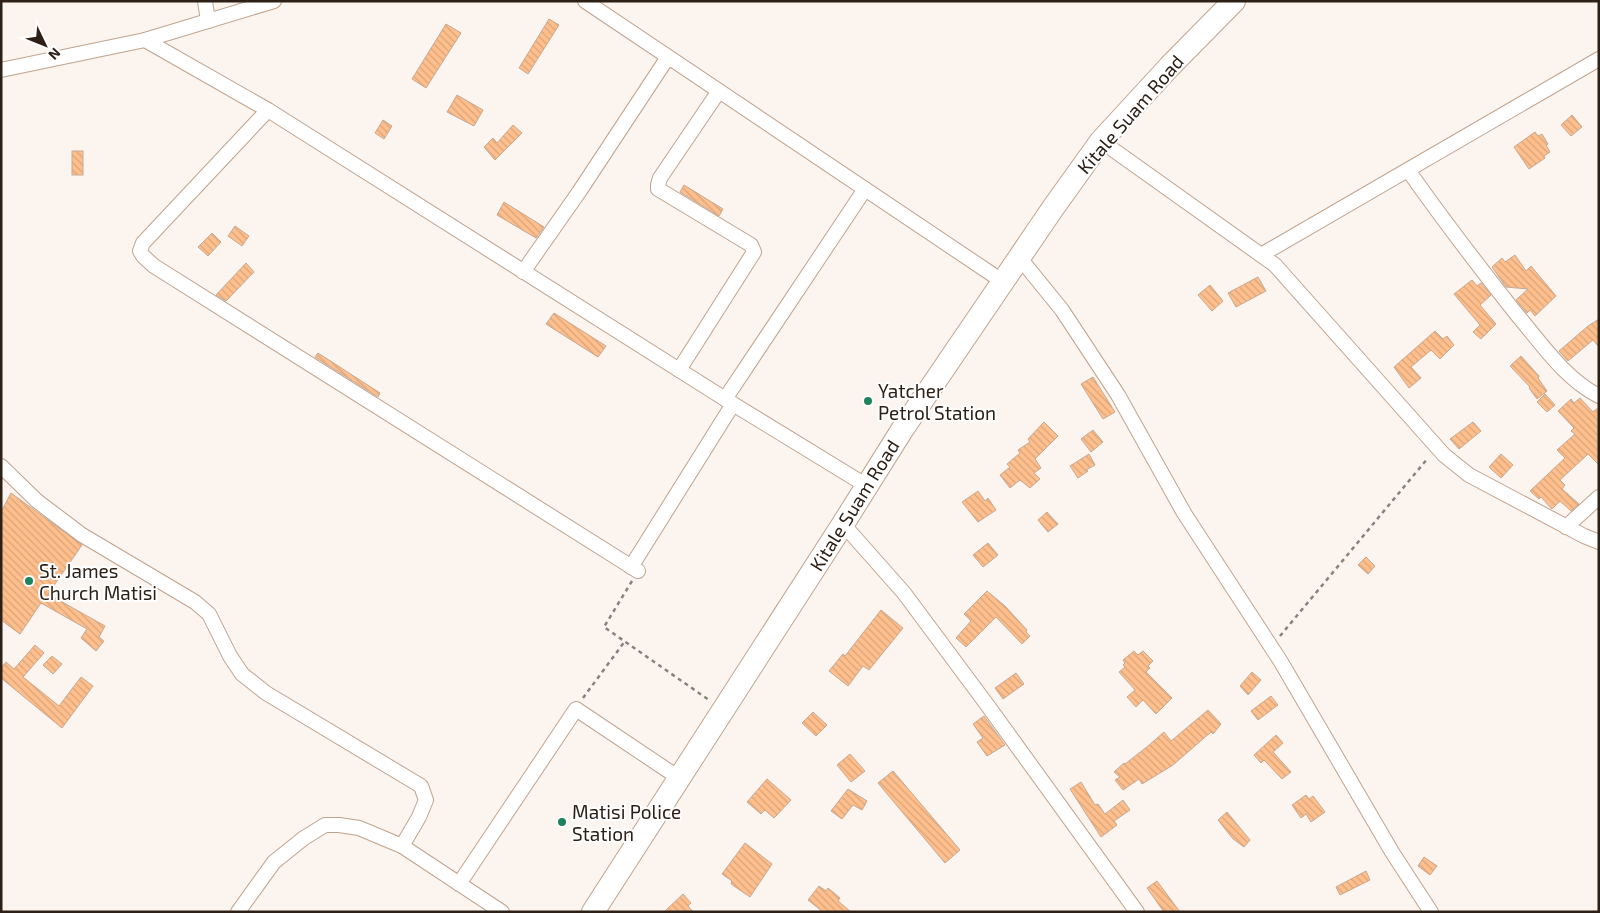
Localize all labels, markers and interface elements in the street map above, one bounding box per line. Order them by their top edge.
north arrow [20,20,70,70]
text: N [45,45,65,64]
street label: Kitale Suam Road [1072,50,1188,178]
place label: Yatcher Petrol Station [878,379,996,424]
marker: Yatcher Petrol Station [862,395,874,407]
street label: Kitale Suam Road [804,435,904,575]
place label: St. James Church Matisi [39,559,157,604]
marker: St. James Church Matisi [23,575,35,587]
place label: Matisi Police Station [572,800,681,845]
marker: Matisi Police Station [556,816,568,828]

